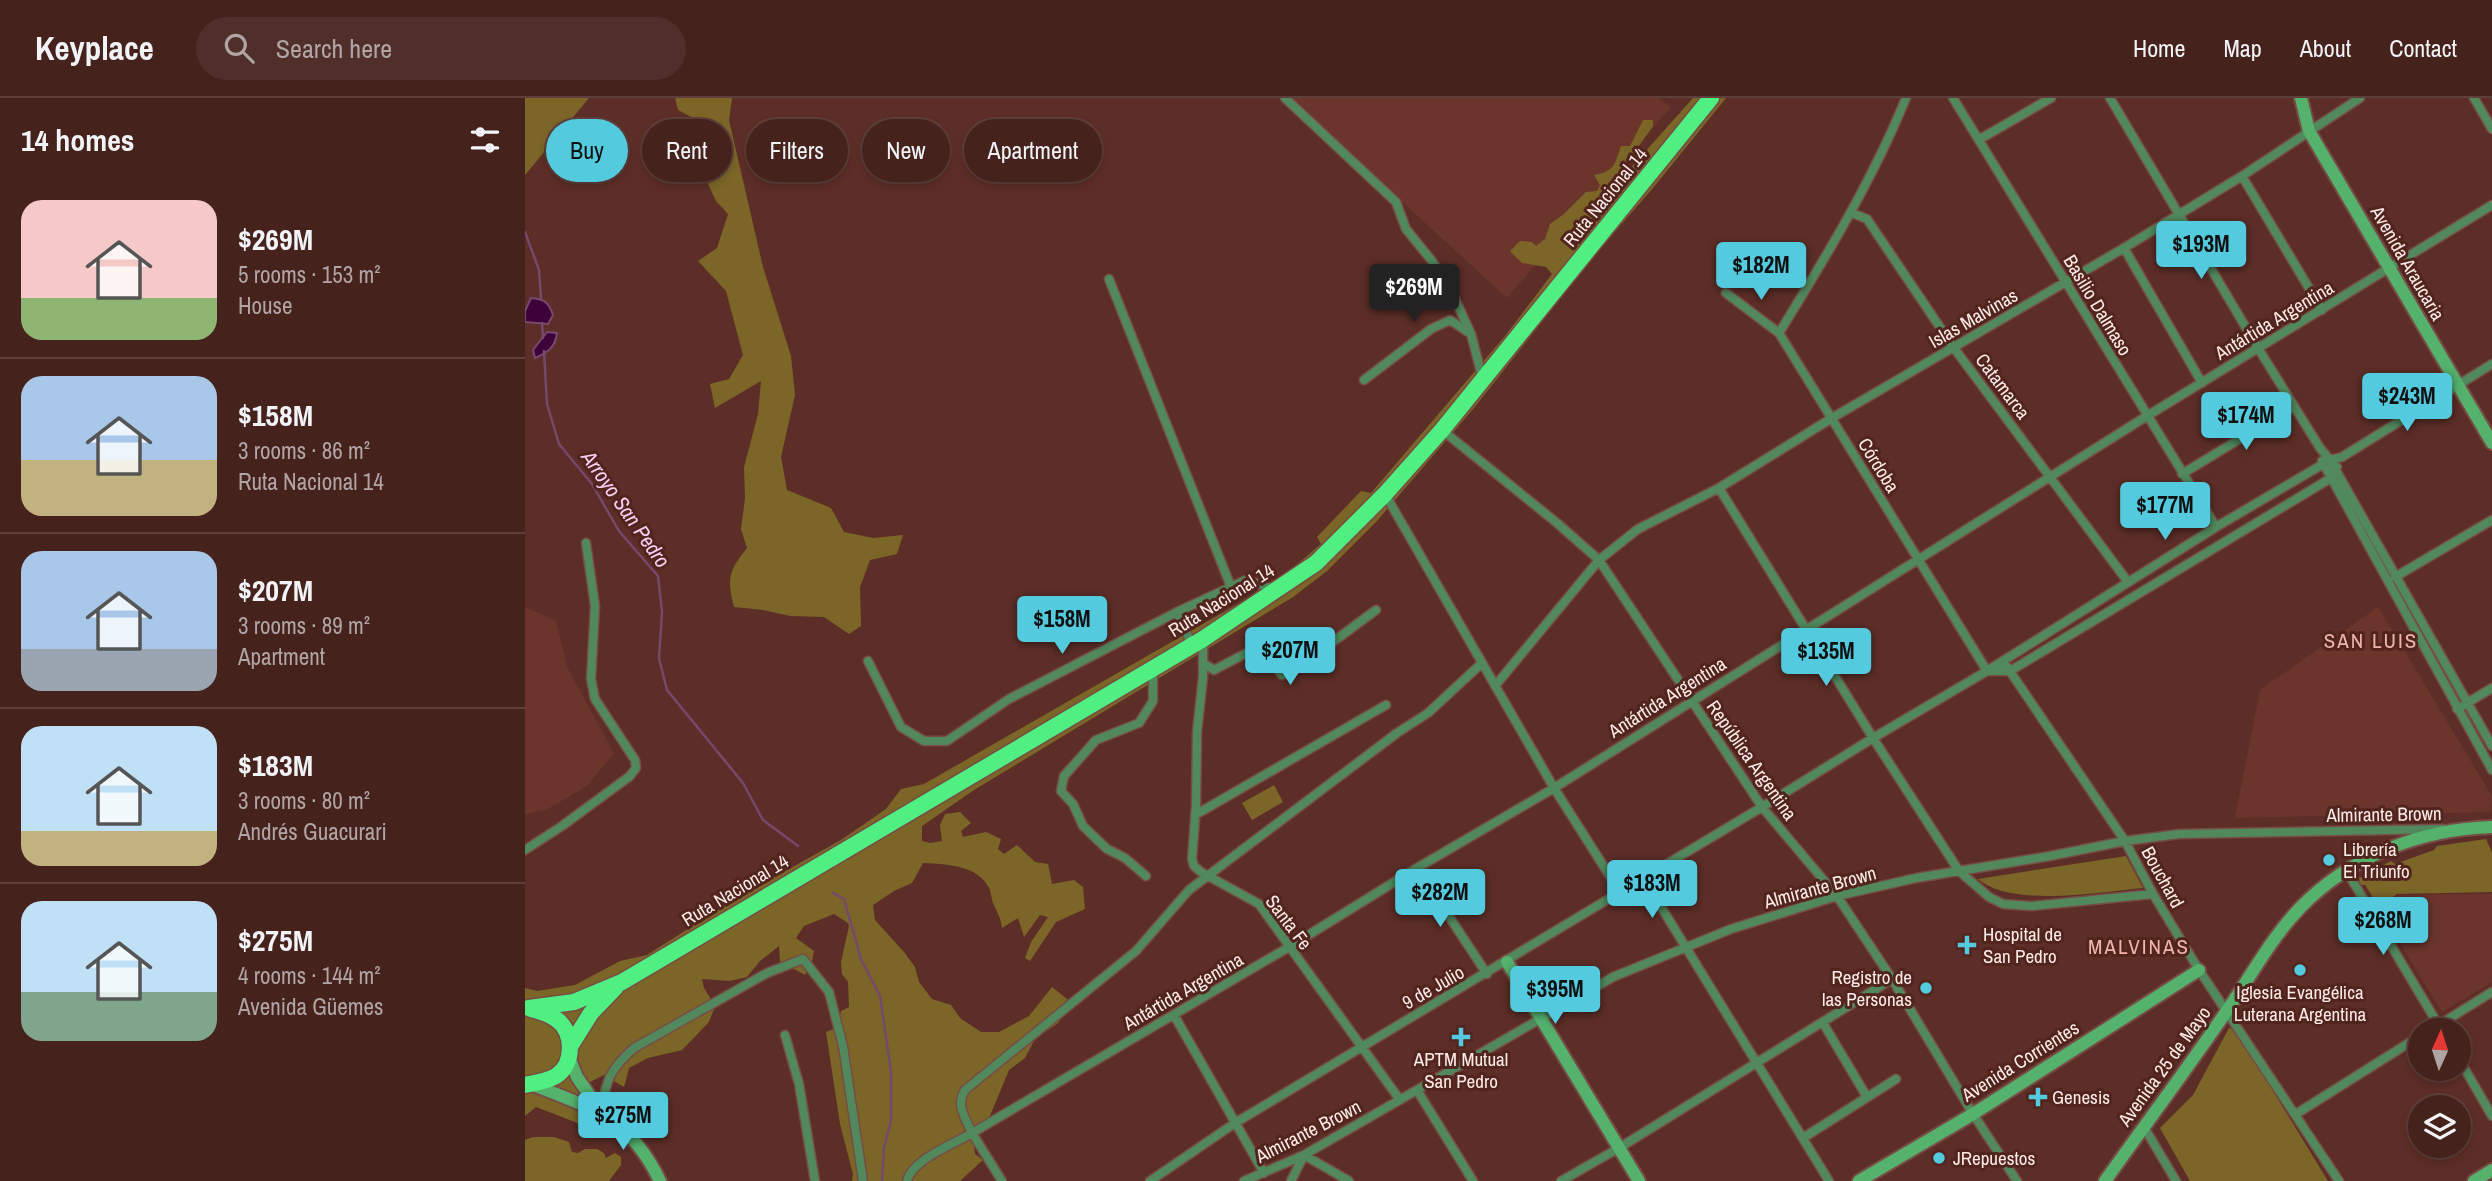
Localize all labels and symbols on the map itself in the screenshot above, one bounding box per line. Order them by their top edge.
street label: Ruta Nacional 14 [1557,142,1653,252]
street label: Avenida Araucaria [2364,200,2451,325]
pin: $193M [2152,222,2250,281]
pin: $182M [1712,242,1810,302]
street label: Basilio Dalmaso [2058,250,2138,360]
pin: $269M [1365,264,1463,324]
street label: Antártida Argentina [2209,274,2339,366]
street label: Islas Malvinas [1924,282,2022,354]
street label: Catamarca [1970,348,2037,425]
pin: $243M [2358,374,2456,433]
pin: $174M [2197,392,2295,452]
street label: Córdoba [1852,433,1906,498]
water label: Arroyo San Pedro [574,444,677,573]
pin: $177M [2116,482,2214,542]
street label: Ruta Nacional 14 [1163,557,1279,643]
pin: $158M [1013,596,1111,656]
district label: SAN LUIS [2324,626,2418,655]
pin: $207M [1241,628,1339,687]
pin: $135M [1777,628,1875,688]
street label: Antártida Argentina [1602,650,1731,744]
street label: República Argentina [1701,695,1803,826]
street label: Almirante Brown [2325,800,2442,828]
place label: Librería El Triunfo [2343,836,2410,884]
street label: Bouchard [2135,842,2191,912]
street label: Ruta Nacional 14 [677,848,794,932]
marker: Librería El Triunfo [2321,852,2337,868]
pin: $183M [1603,860,1701,920]
street label: Almirante Brown [1760,860,1879,915]
pin: $282M [1391,870,1489,929]
street label: Santa Fe [1260,889,1318,955]
pin: $268M [2334,898,2432,957]
place label: Hospital de San Pedro [1983,921,2062,969]
district label: MALVINAS [2088,932,2190,961]
marker: Hospital de San Pedro [1957,935,1977,955]
street label: Antártida Argentina [1117,946,1248,1036]
street label: 9 de Julio [1397,959,1469,1015]
marker: Iglesia Evangélica Luterana Argentina [2292,962,2308,978]
place label: Registro de las Personas [1822,964,1912,1012]
pin: $395M [1506,967,1604,1026]
place label: Iglesia Evangélica Luterana Argentina [2234,979,2367,1027]
marker: Registro de las Personas [1918,980,1934,996]
street label: Avenida 25 de Mayo [2111,1001,2216,1132]
street label: Avenida Corrientes [1955,1014,2084,1108]
north arrow [2408,1018,2471,1082]
marker: APTM Mutual San Pedro [1453,1029,1469,1045]
place label: APTM Mutual San Pedro [1413,1046,1508,1094]
place label: Genesis [2052,1084,2110,1110]
marker: Genesis [2030,1089,2046,1105]
pin: $275M [574,1093,672,1152]
street label: Almirante Brown [1250,1093,1365,1169]
place label: JRepuestos [1953,1145,2035,1171]
marker: JRepuestos [1931,1150,1947,1166]

